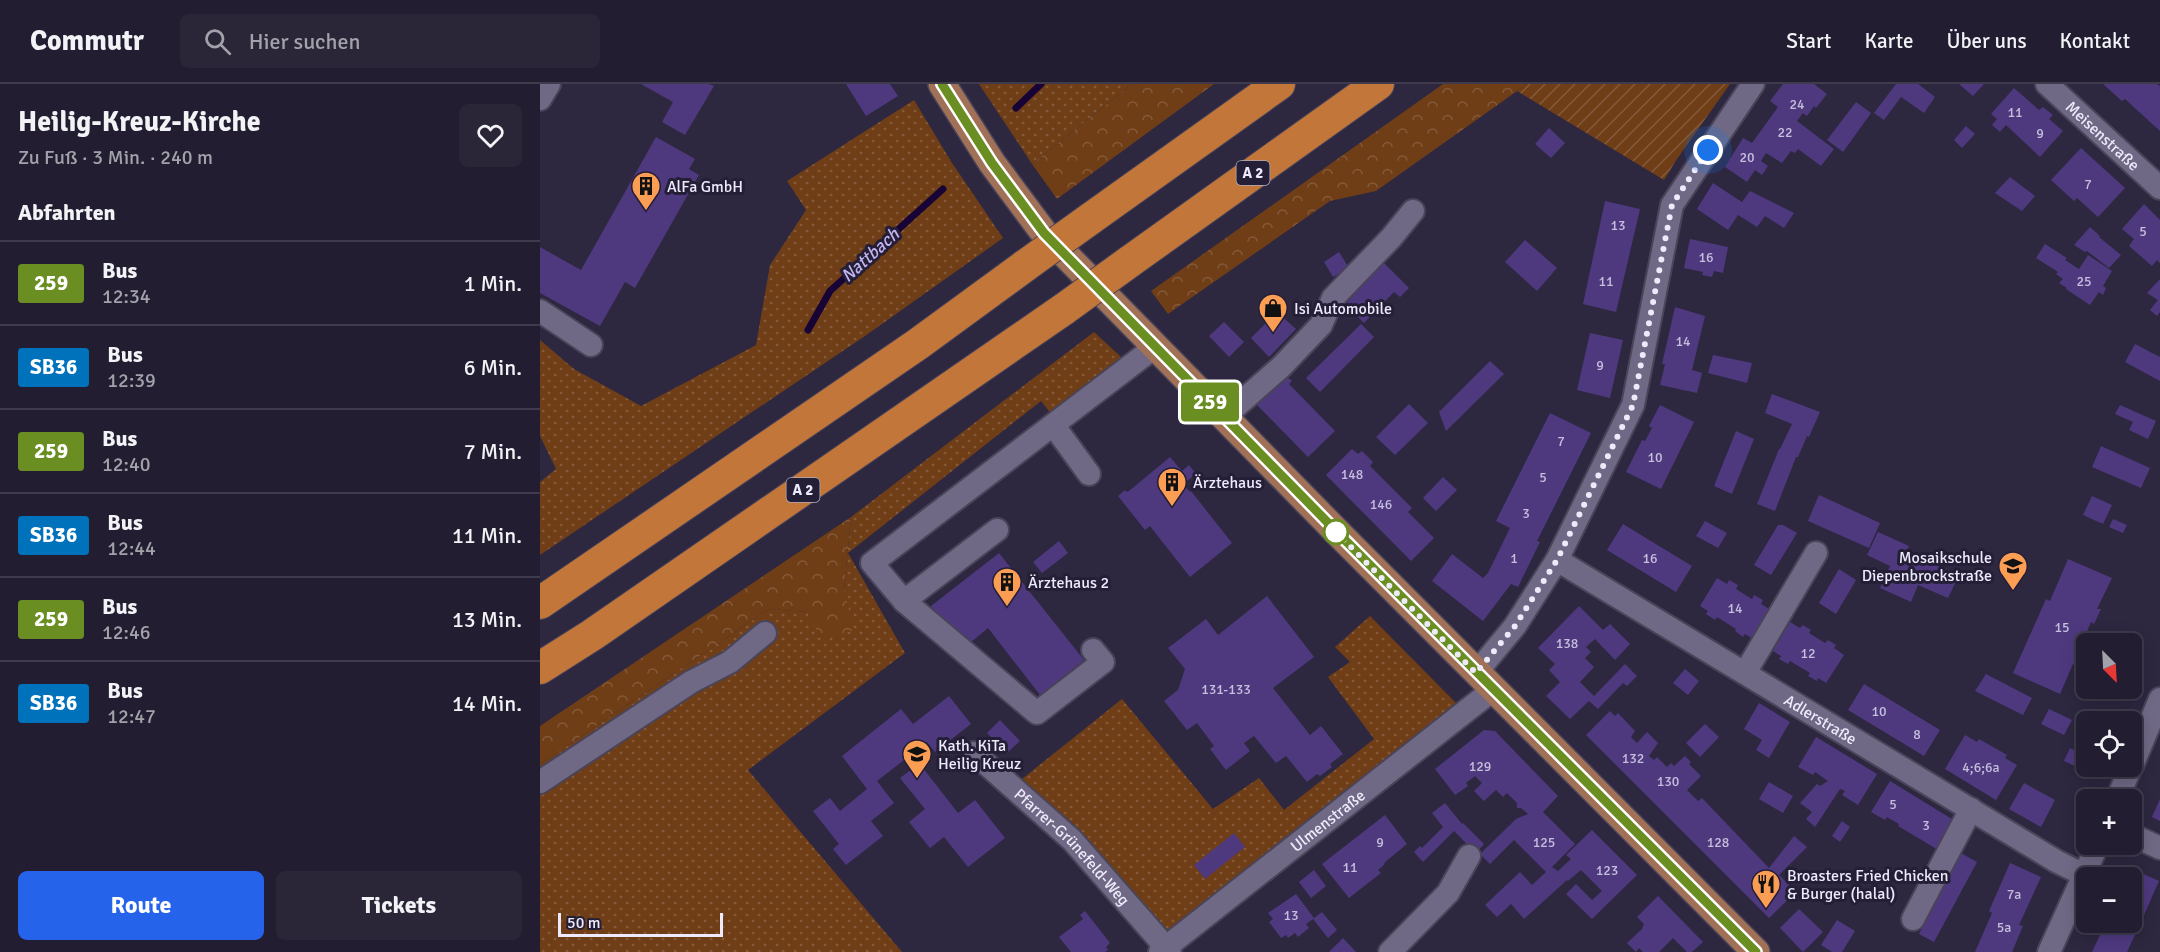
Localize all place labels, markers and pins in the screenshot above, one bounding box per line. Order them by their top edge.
building icon: AlFa GmbH [630,170,662,212]
place label: AlFa GmbH [667,177,743,197]
shop icon: Isi Automobile [1257,292,1289,334]
place label: Isi Automobile [1294,299,1392,319]
building icon: Ärztehaus [1156,466,1188,508]
place label: Ärztehaus [1193,473,1262,493]
unlabelled marker [1323,519,1349,545]
place label: Mosaikschule Diepenbrockstraße [1862,548,1992,586]
school or university icon: Mosaikschule Diepenbrockstraße [1997,550,2029,592]
building icon: Ärztehaus 2 [991,566,1023,608]
place label: Ärztehaus 2 [1028,573,1109,593]
place label: Kath. KiTa Heilig Kreuz [938,736,1021,774]
school or university icon: Kath. KiTa Heilig Kreuz [901,738,933,780]
place label: Broasters Fried Chicken & Burger (halal) [1787,866,1949,904]
restaurant icon: Broasters Fried Chicken & Burger (halal) [1750,868,1782,910]

